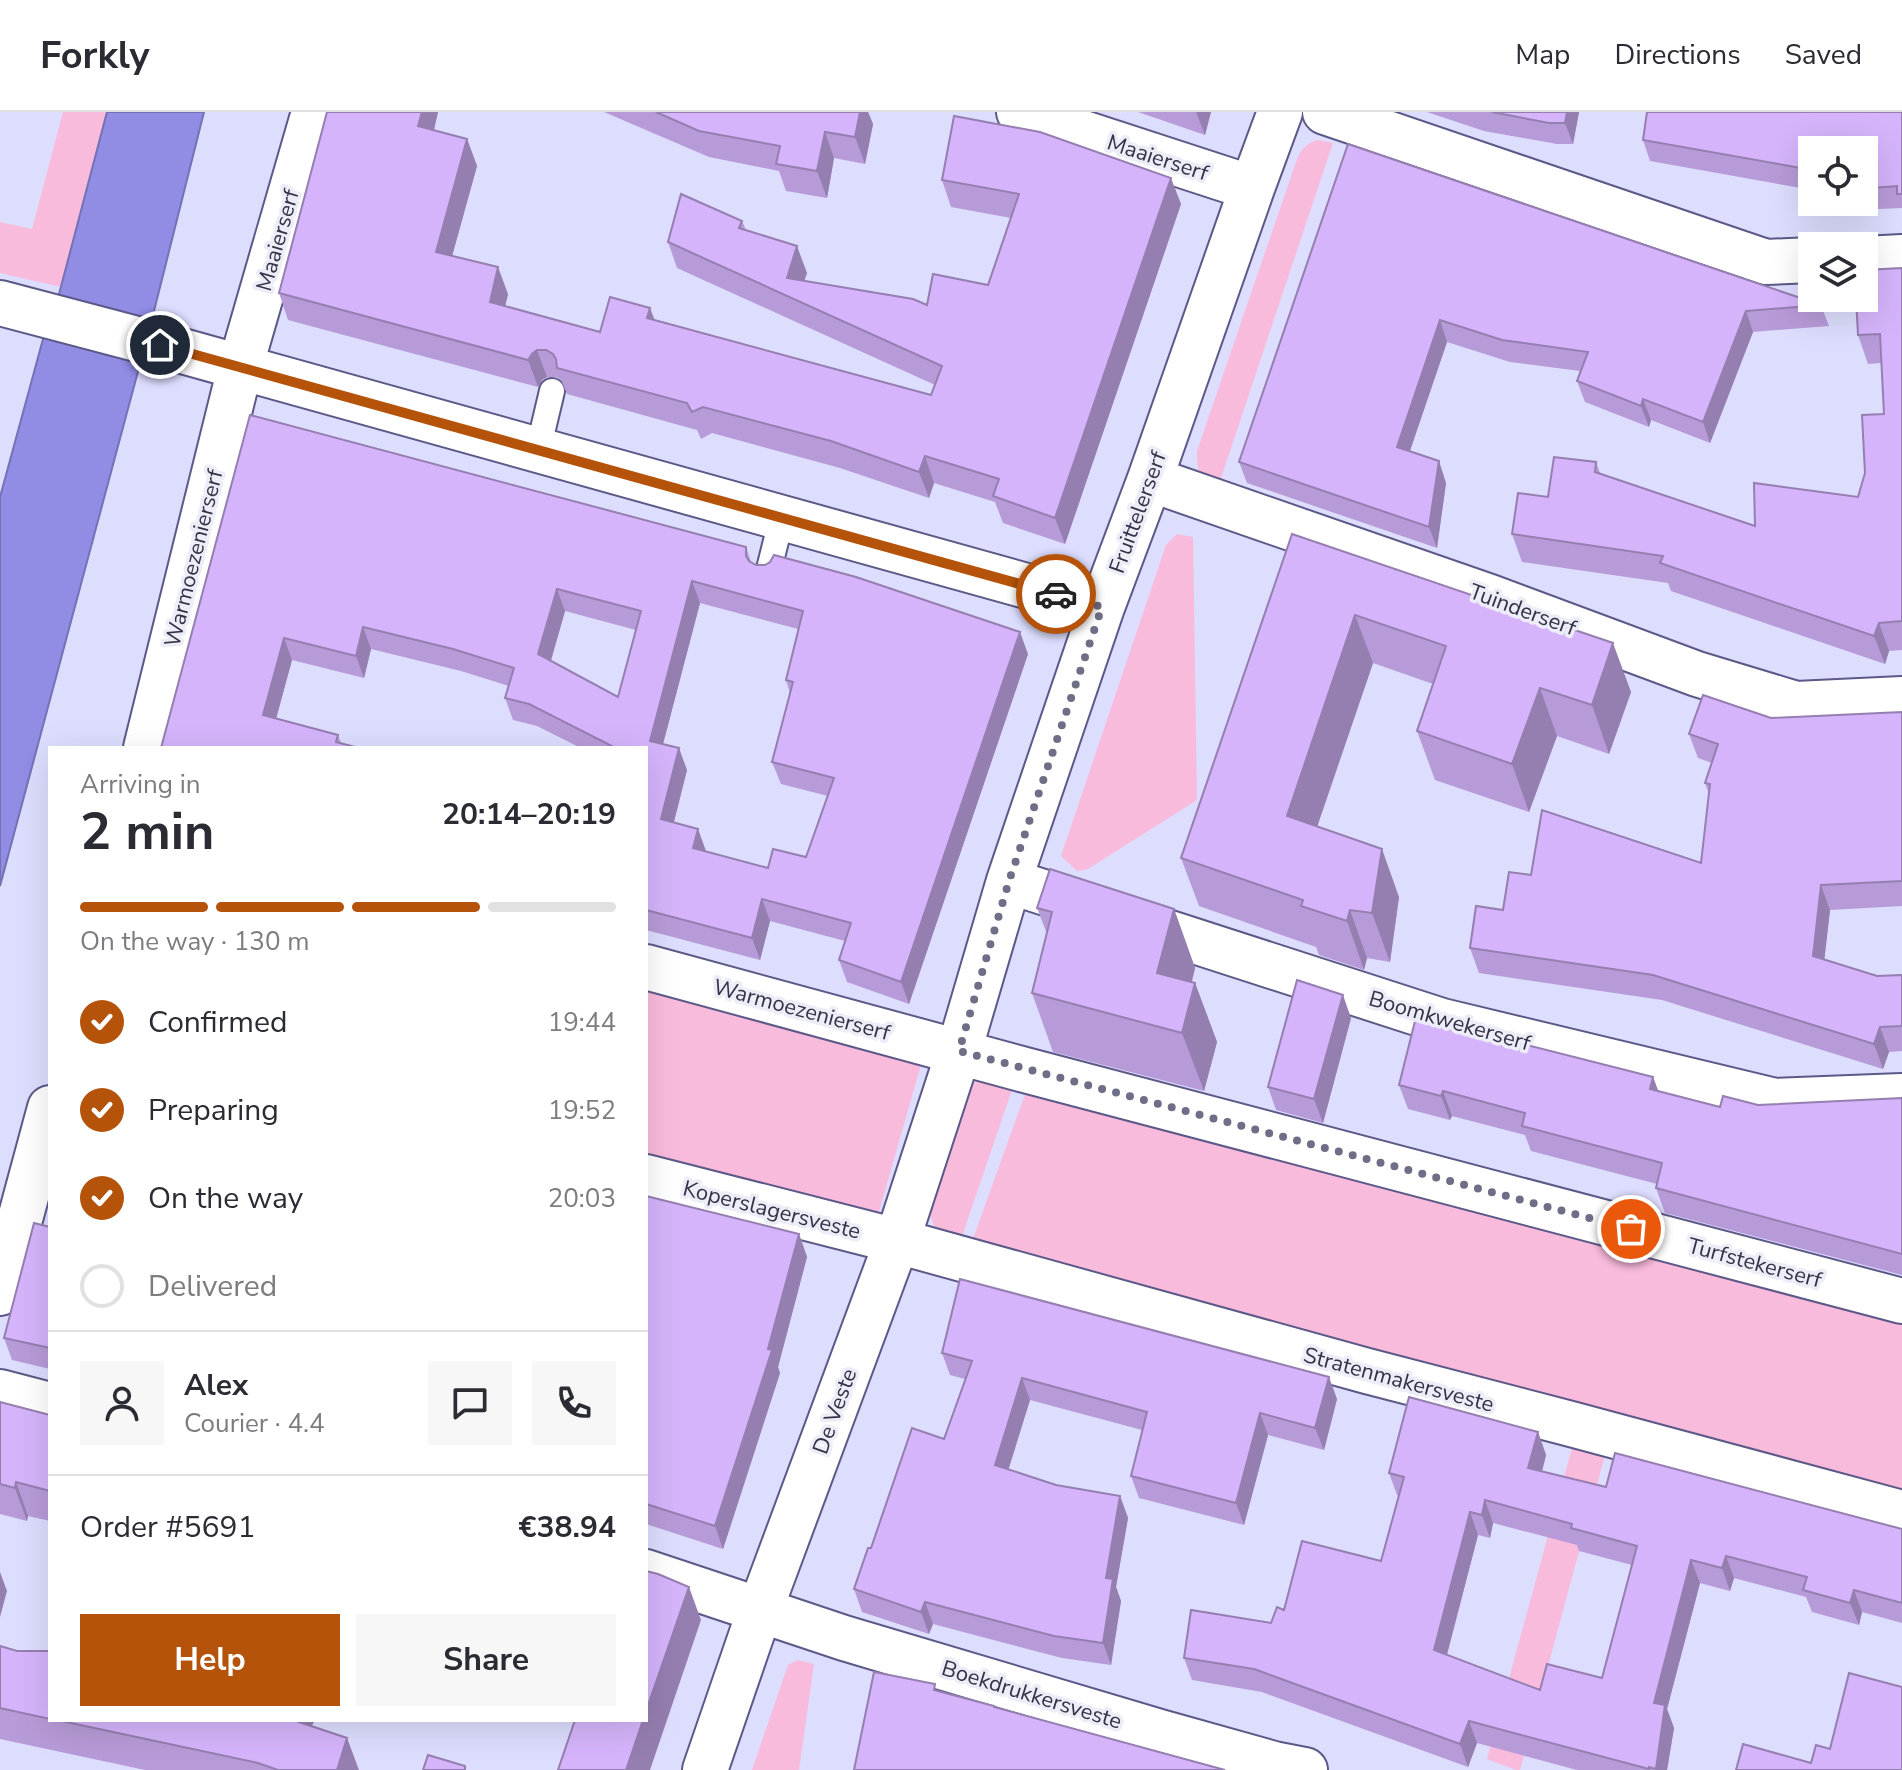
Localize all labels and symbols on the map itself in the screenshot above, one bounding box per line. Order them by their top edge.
street label: Maaierserf [1103,127,1213,189]
street label: Maaierserf [249,185,307,295]
pin [126,311,194,379]
street label: Fruittelerserf [1102,447,1174,578]
street label: Warmoezenierserf [157,466,231,650]
courier [1016,554,1096,634]
street label: Tuinderserf [1465,577,1581,643]
street label: Warmoezenierserf [710,972,894,1048]
street label: Boomkwekerserf [1365,984,1535,1059]
street label: Koperslagersveste [680,1173,864,1247]
pin [1597,1195,1665,1263]
street label: Turfstekerserf [1684,1231,1826,1295]
street label: Stratenmakersveste [1300,1340,1497,1420]
street label: De Veste [806,1364,864,1458]
street label: Boekdrukkersveste [938,1653,1125,1737]

